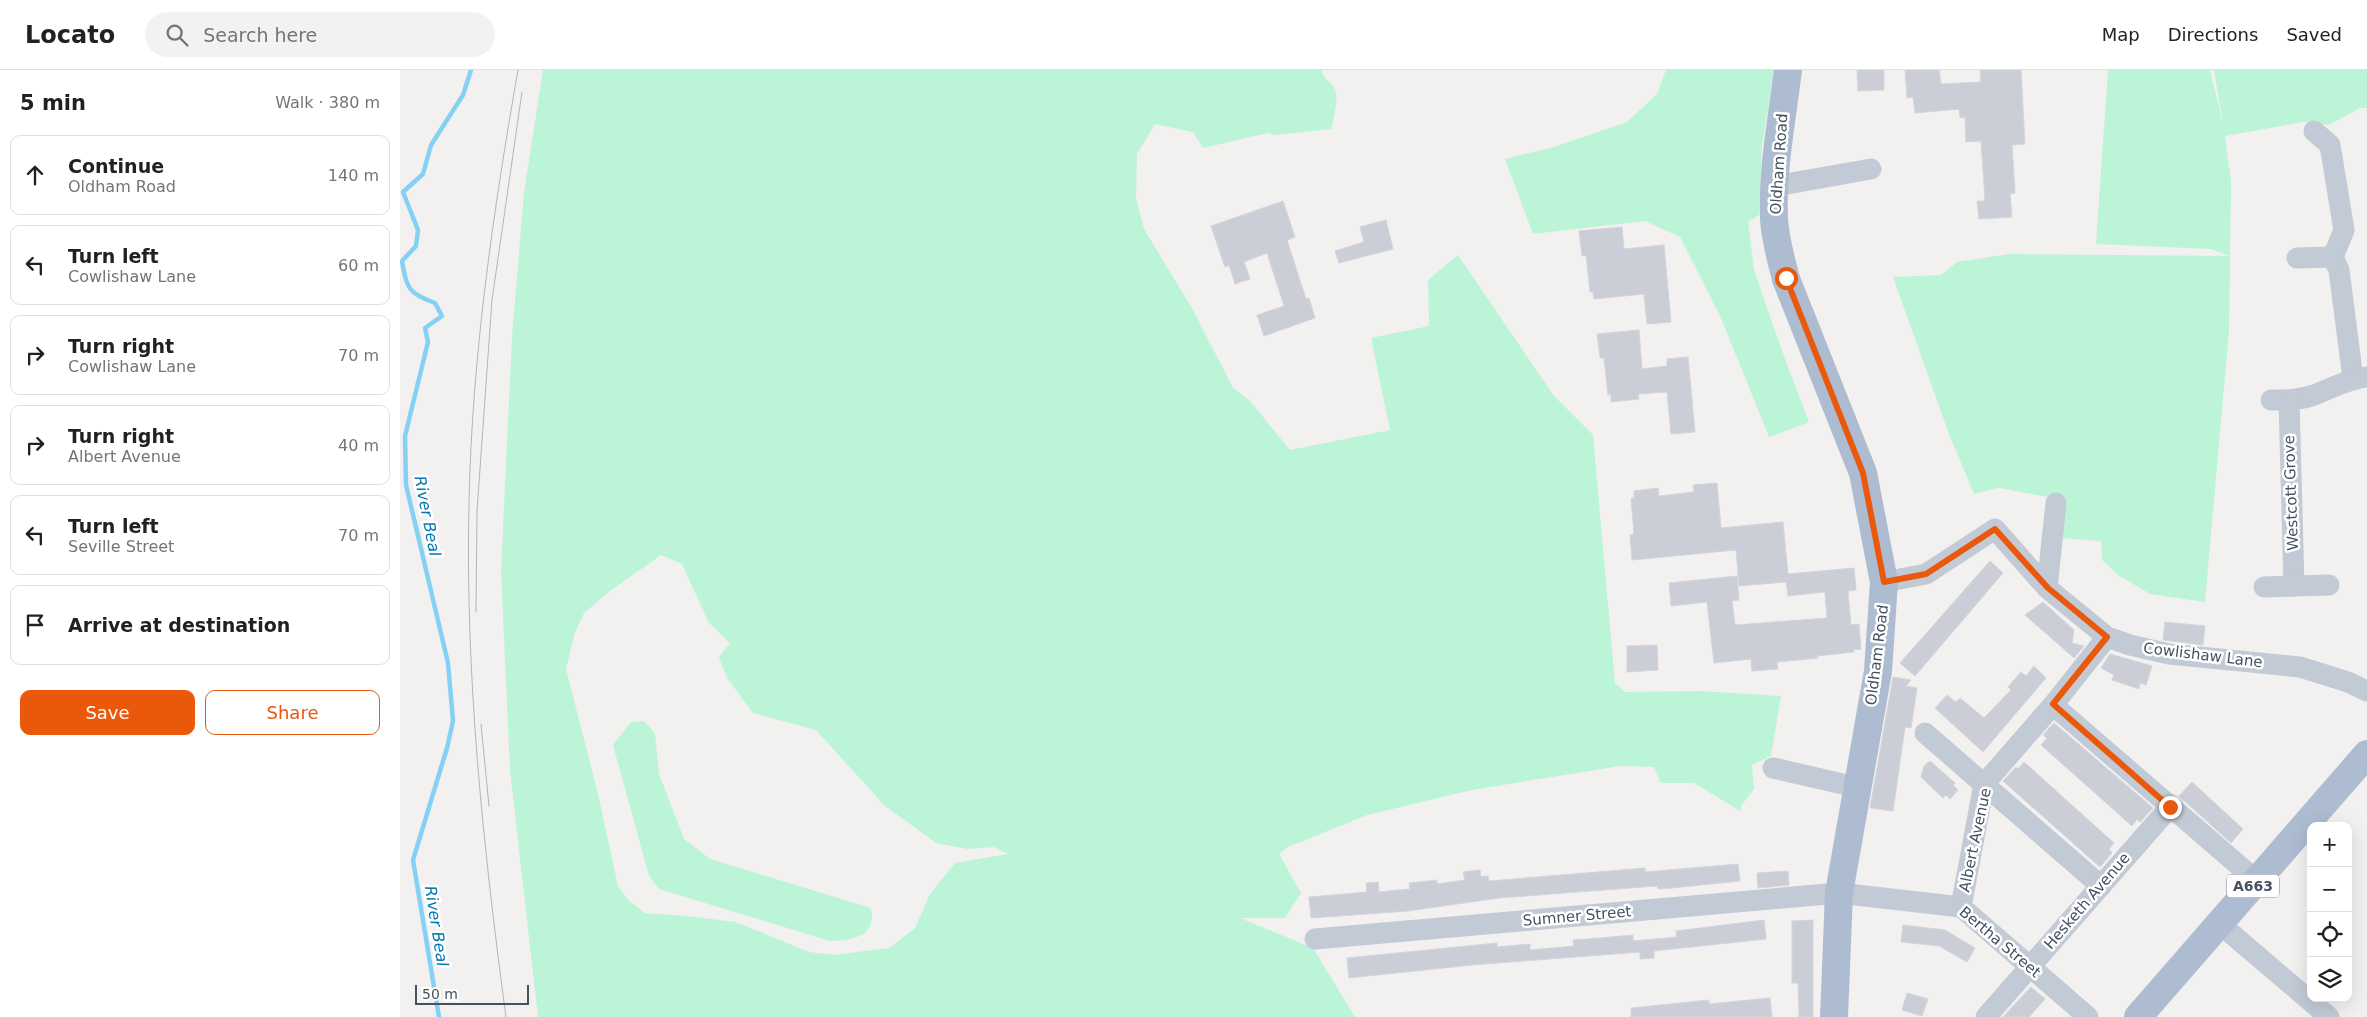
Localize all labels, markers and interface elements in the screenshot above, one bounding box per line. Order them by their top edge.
search box [145,12,495,57]
text: Locato [25,21,115,49]
icon: search [163,21,191,49]
text: Search here [203,24,317,46]
text: Map [2102,24,2140,45]
text: Directions [2168,24,2258,45]
text: Saved [2286,24,2342,45]
text: 5 min [20,91,86,115]
text: Walk · 380 m [275,93,380,112]
street label: Oldham Road [1766,113,1792,215]
text: Continue [68,155,164,177]
icon: ahead [21,161,49,189]
text: 140 m [328,166,379,185]
text: Oldham Road [68,177,176,196]
text: Turn left [68,245,159,267]
icon: left [21,251,49,279]
text: 60 m [338,256,379,275]
text: Cowlishaw Lane [68,267,196,286]
route start [1775,267,1798,290]
text: Turn right [68,335,174,357]
icon: right [21,341,49,369]
text: 70 m [338,346,379,365]
text: Cowlishaw Lane [68,357,196,376]
text: Turn right [68,425,174,447]
icon: right [21,431,49,459]
street label: Westcott Grove [2280,435,2302,551]
text: 40 m [338,436,379,455]
text: Albert Avenue [68,447,181,466]
water label: River Beal [410,474,445,559]
text: Turn left [68,515,159,537]
icon: left [21,521,49,549]
text: 70 m [338,526,379,545]
text: Seville Street [68,537,174,556]
street label: Oldham Road [1862,604,1892,706]
icon: arrive [21,611,49,639]
text: Arrive at destination [68,614,290,636]
street label: Cowlishaw Lane [2142,639,2264,671]
button: Save [20,690,195,735]
button: Share [205,690,380,735]
street label: Albert Avenue [1955,786,1995,894]
route end [2159,796,2182,819]
map controls [2307,822,2352,1002]
button: + [2307,822,2352,867]
street label: Hesketh Avenue [2040,849,2134,953]
button: − [2307,867,2352,912]
road number: A663 [2227,874,2279,898]
water label: River Beal [421,884,452,968]
street label: Sumner Street [1522,902,1632,930]
street label: Bertha Street [1956,903,2044,981]
button: locate [2307,912,2352,957]
button: layers [2307,957,2352,1002]
scale bar [415,982,529,1005]
text: 50 m [422,986,458,1002]

